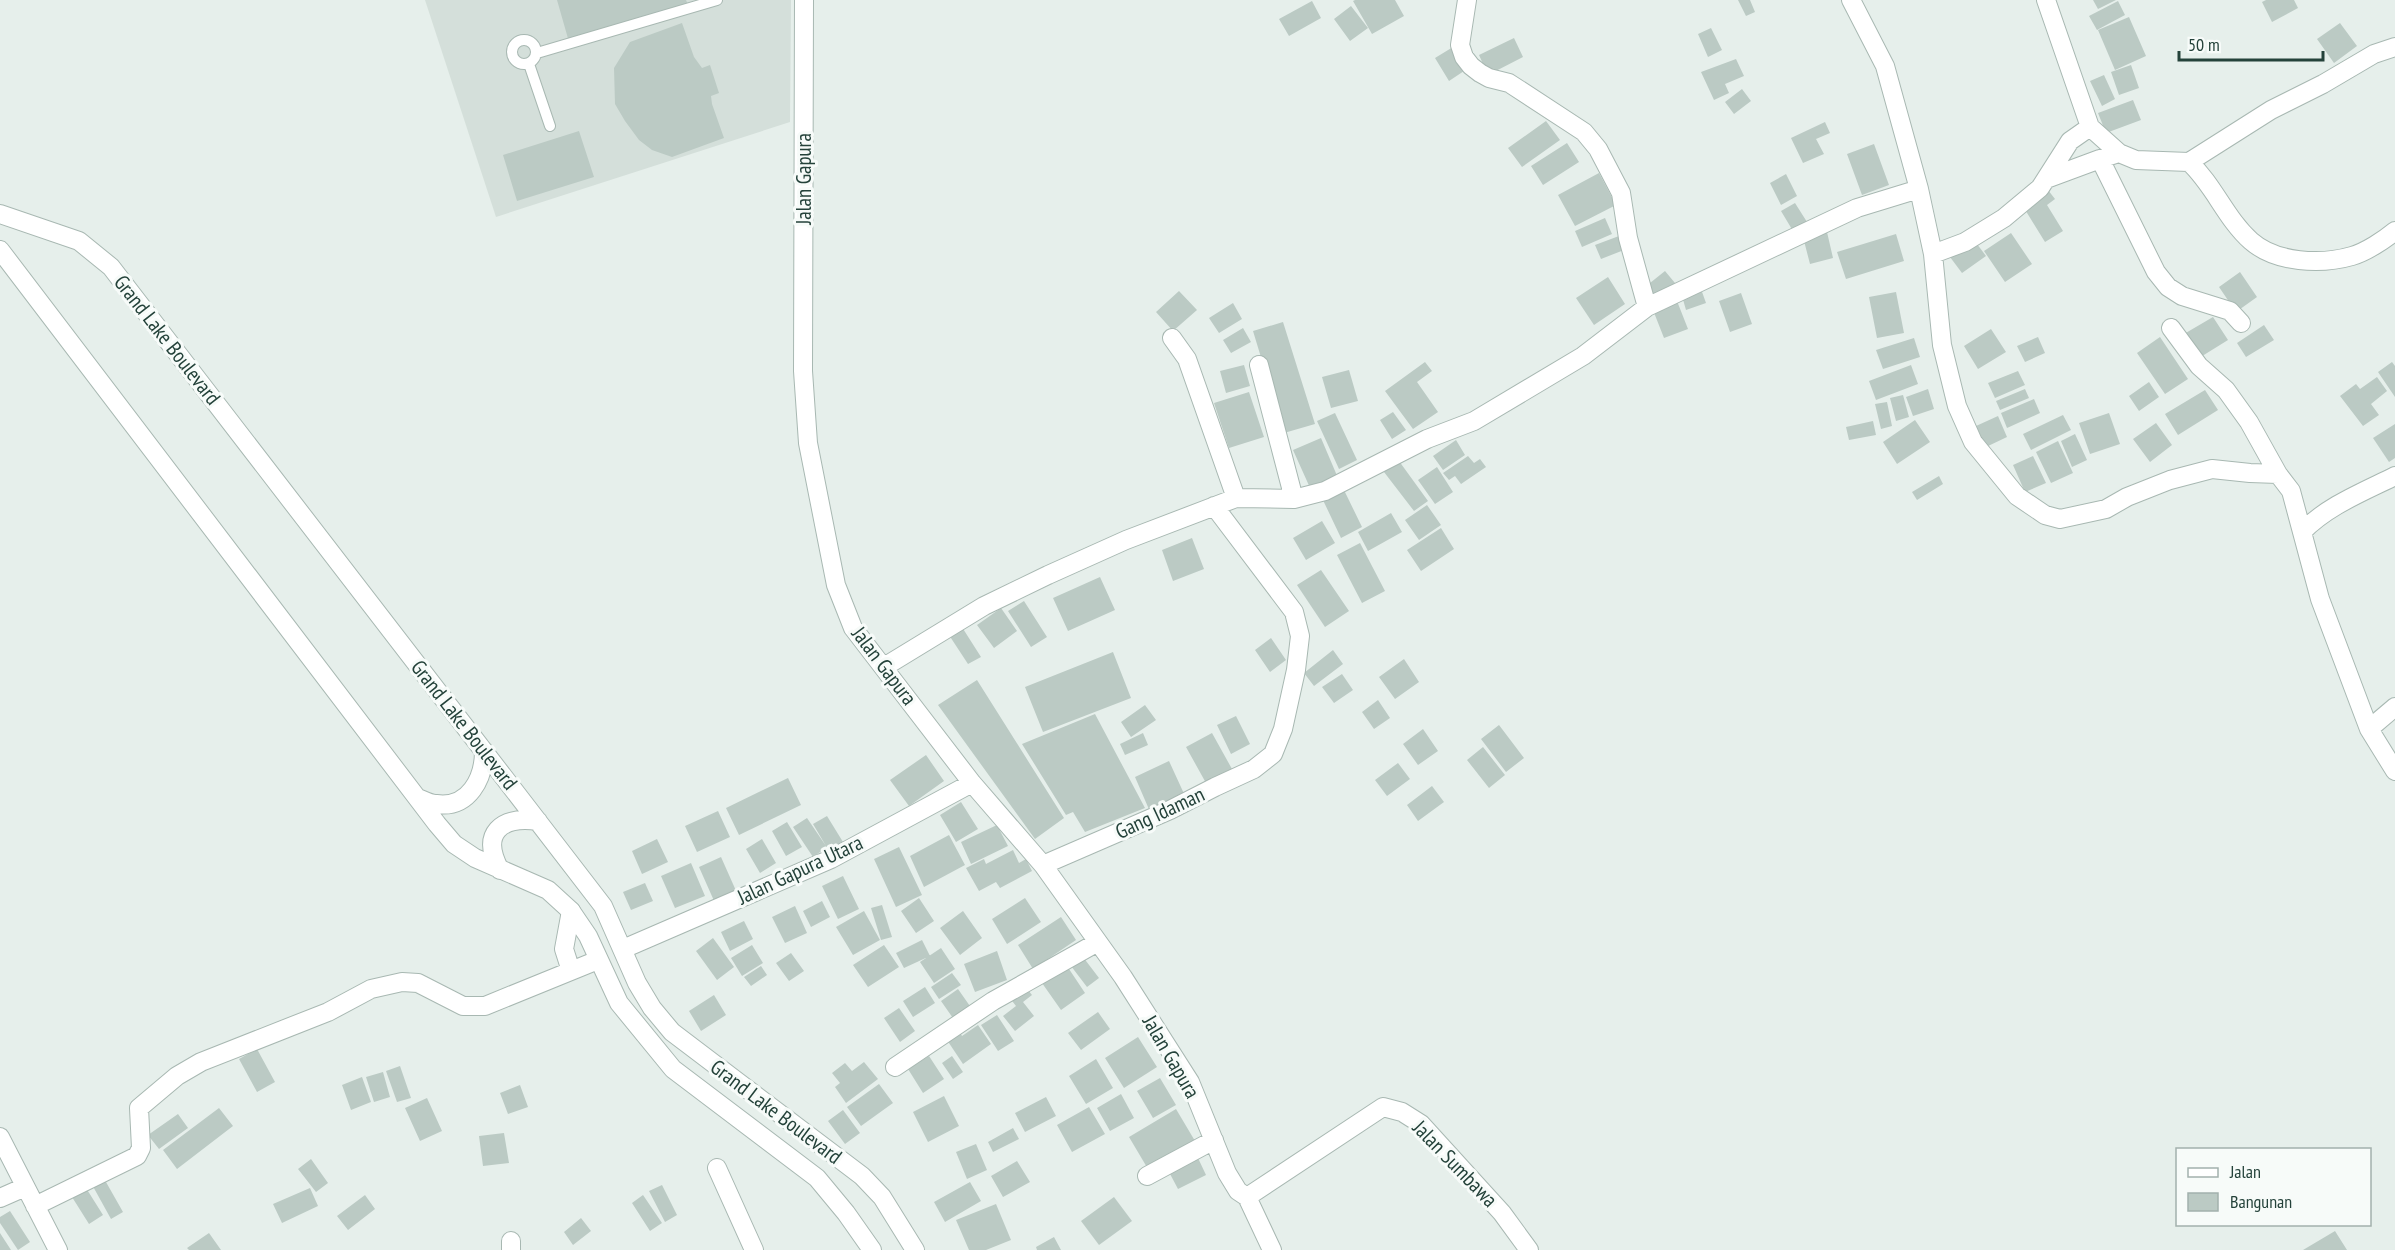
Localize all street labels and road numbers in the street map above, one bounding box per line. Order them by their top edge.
street label: Jalan Gapura [790,133,817,226]
street label: Grand Lake Boulevard [108,269,227,410]
street label: Jalan Gapura [845,620,923,710]
street label: Grand Lake Boulevard [405,654,524,795]
street label: Gang Idaman [1111,780,1209,845]
street label: Jalan Gapura Utara [732,829,867,911]
street label: Jalan Gapura [1136,1009,1206,1103]
street label: Grand Lake Boulevard [705,1053,847,1170]
street label: Jalan Sumbawa [1407,1114,1503,1213]

